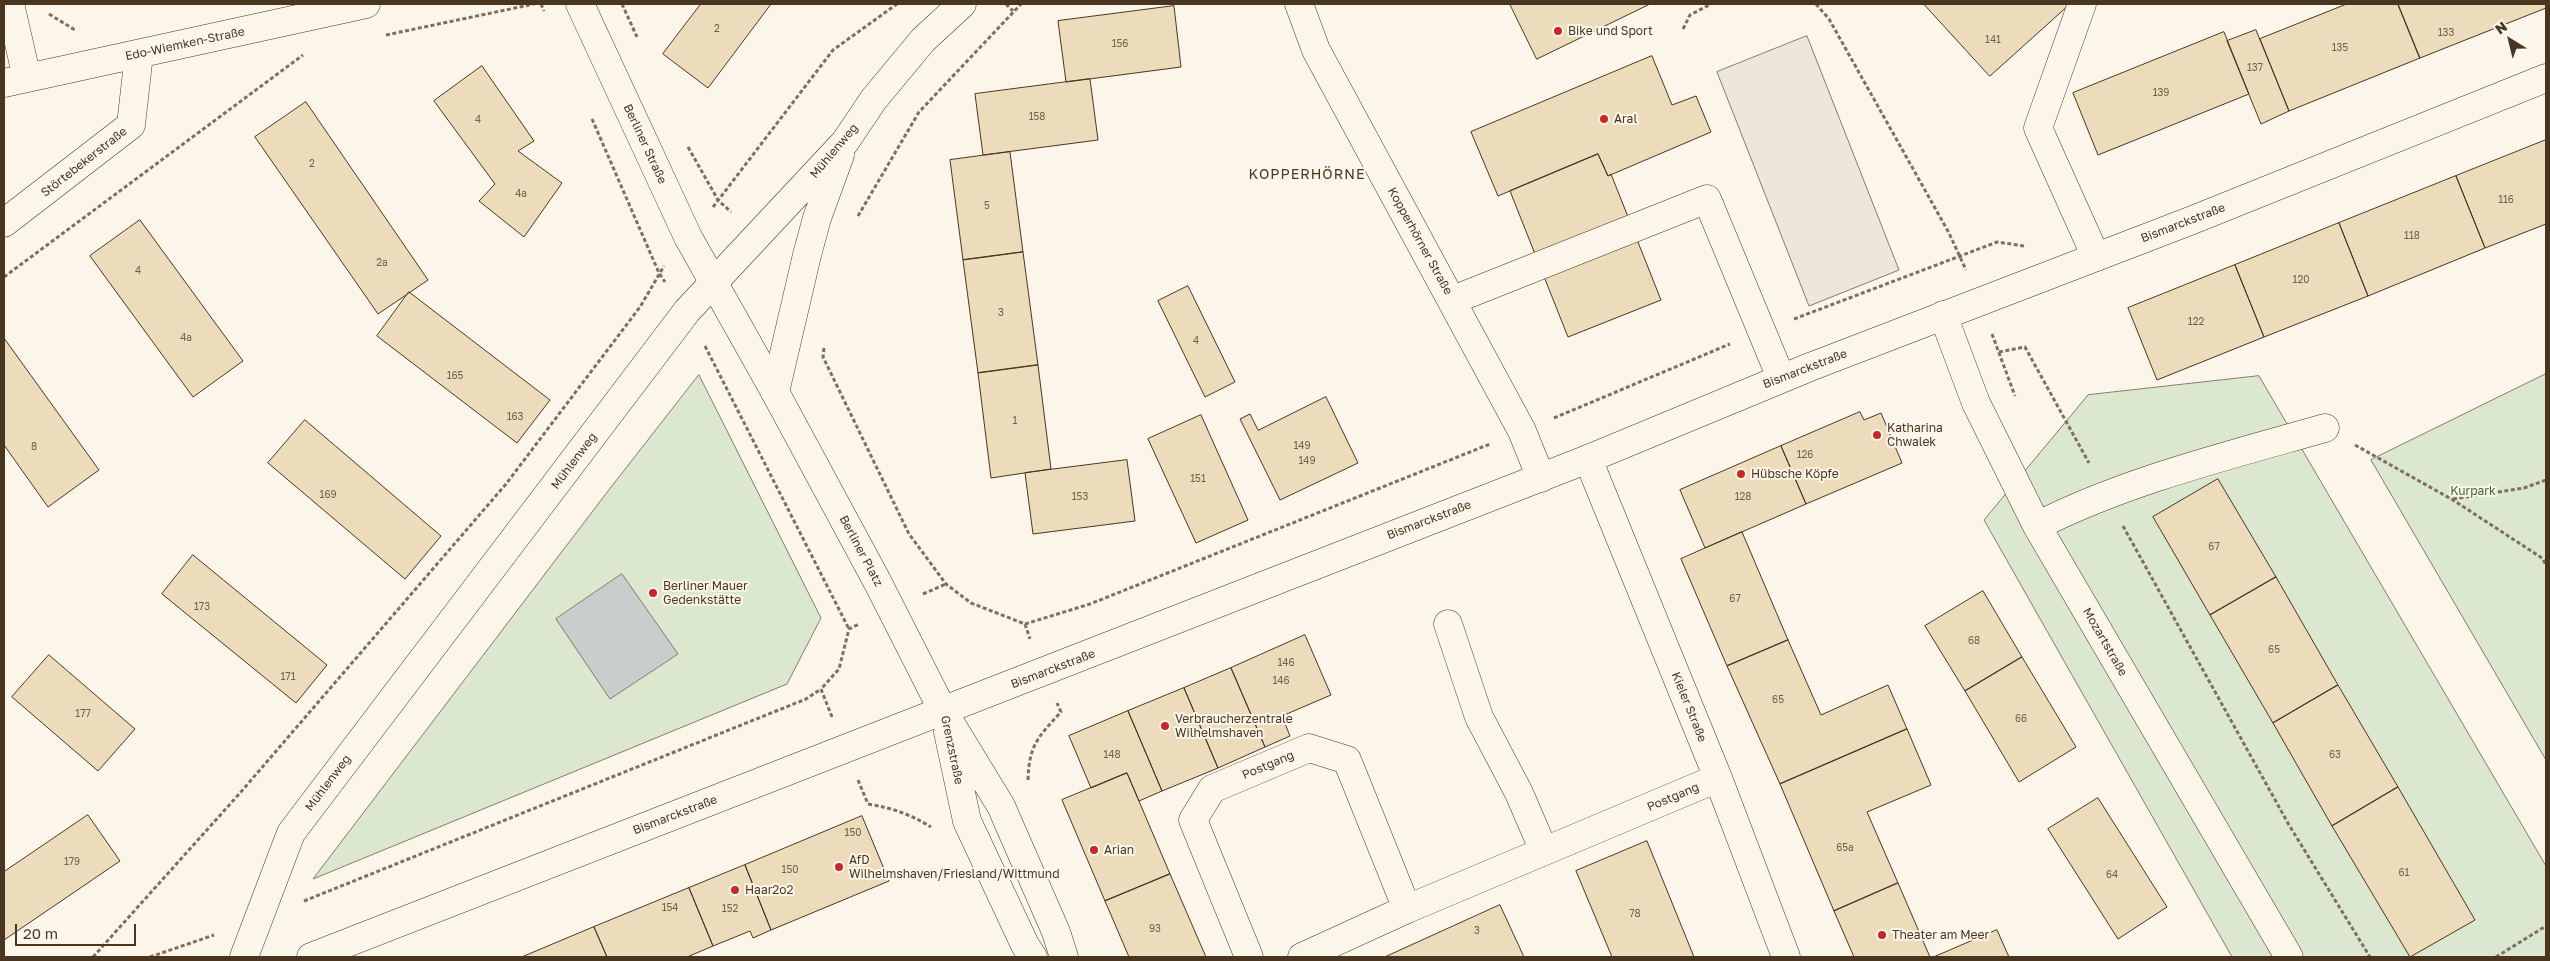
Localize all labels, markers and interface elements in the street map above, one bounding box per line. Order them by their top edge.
north arrow [2485,15,2535,65]
text: N [2492,17,2510,37]
house number: 2 [714,23,720,35]
street label: Edo-Wiemken-Straße [124,24,246,64]
place label: Bike und Sport [1568,24,1653,38]
marker: Bike und Sport [1552,25,1564,37]
house number: 133 [2438,27,2454,39]
house number: 141 [1985,34,2001,46]
house number: 156 [1112,38,1128,50]
house number: 135 [2332,42,2348,54]
house number: 137 [2247,62,2263,74]
house number: 139 [2153,87,2169,99]
street label: Berliner Straße [620,102,670,186]
house number: 158 [1029,111,1045,123]
place label: Aral [1614,112,1637,126]
marker: Aral [1598,113,1610,125]
house number: 4 [475,114,481,126]
street label: Mühlenweg [807,121,861,181]
street label: Störtebekerstraße [38,124,130,200]
house number: 2 [309,158,315,170]
district label: KOPPERHÖRNE [1247,167,1367,183]
street label: Kopperhörner Straße [1385,185,1455,297]
house number: 4a [515,188,527,200]
house number: 116 [2498,194,2514,206]
house number: 5 [984,200,990,212]
street label: Bismarckstraße [2139,200,2227,246]
house number: 118 [2404,230,2420,242]
house number: 2a [376,257,388,269]
house number: 4 [135,265,141,277]
house number: 120 [2293,274,2309,286]
house number: 3 [998,307,1004,319]
house number: 122 [2188,316,2204,328]
house number: 4a [180,332,192,344]
house number: 4 [1193,335,1199,347]
street label: Bismarckstraße [1761,346,1849,392]
house number: 165 [447,370,463,382]
house number: 163 [507,411,523,423]
house number: 1 [1013,415,1017,427]
place label: Katharina Chwalek [1887,421,1943,449]
marker: Katharina Chwalek [1871,429,1883,441]
street label: Mühlenweg [548,430,600,492]
house number: 149 [1294,440,1310,452]
house number: 8 [31,441,37,453]
house number: 126 [1797,449,1813,461]
house number: 149 [1299,455,1315,467]
place label: Hübsche Köpfe [1751,467,1839,481]
marker: Hübsche Köpfe [1735,468,1747,480]
house number: 151 [1190,473,1206,485]
park label: Kurpark [2450,484,2496,498]
house number: 169 [320,489,336,501]
house number: 153 [1072,491,1088,503]
house number: 128 [1735,491,1751,503]
street label: Bismarckstraße [1385,497,1473,543]
street label: Berliner Platz [836,513,886,589]
house number: 67 [2208,541,2220,553]
place label: Berliner Mauer Gedenkstätte [663,579,748,607]
marker: Berliner Mauer Gedenkstätte [647,587,659,599]
house number: 67 [1729,593,1741,605]
house number: 173 [194,601,210,613]
street label: Mozartstraße [2080,605,2130,679]
house number: 68 [1968,635,1980,647]
house number: 65 [2268,644,2280,656]
street label: Bismarckstraße [1009,646,1097,692]
house number: 146 [1278,657,1294,669]
street label: Kieler Straße [1668,670,1710,744]
house number: 171 [281,671,295,683]
house number: 146 [1273,675,1289,687]
house number: 65 [1772,694,1784,706]
house number: 177 [75,708,91,720]
place label: Verbraucherzentrale Wilhelmshaven [1175,712,1293,740]
house number: 66 [2015,713,2027,725]
street label: Grenzstraße [938,714,966,786]
marker: Verbraucherzentrale Wilhelmshaven [1159,720,1171,732]
street label: Postgang [1240,748,1296,782]
house number: 148 [1103,749,1121,761]
house number: 63 [2329,749,2341,761]
street label: Mühlenweg [302,752,354,814]
street label: Postgang [1645,780,1701,814]
street label: Bismarckstraße [631,792,719,838]
house number: 150 [845,827,861,839]
house number: 65a [1836,842,1854,854]
place label: Arian [1104,843,1134,857]
marker: Arian [1088,844,1100,856]
place label: AfD Wilhelmshaven/Friesland/Wittmund [849,853,1060,881]
house number: 179 [64,856,80,868]
marker: AfD Wilhelmshaven/Friesland/Wittmund [833,861,845,873]
house number: 150 [782,864,798,876]
house number: 61 [2399,867,2409,879]
house number: 64 [2106,869,2118,881]
place label: Haar2o2 [745,883,793,897]
marker: Haar2o2 [729,884,741,896]
house number: 154 [662,902,678,914]
house number: 152 [722,903,738,915]
house number: 78 [1629,908,1641,920]
scale bar [18,914,139,946]
house number: 93 [1149,923,1161,935]
text: 20 m [23,924,58,942]
house number: 3 [1474,925,1480,937]
place label: Theater am Meer [1892,928,1989,942]
marker: Theater am Meer [1876,929,1888,941]

